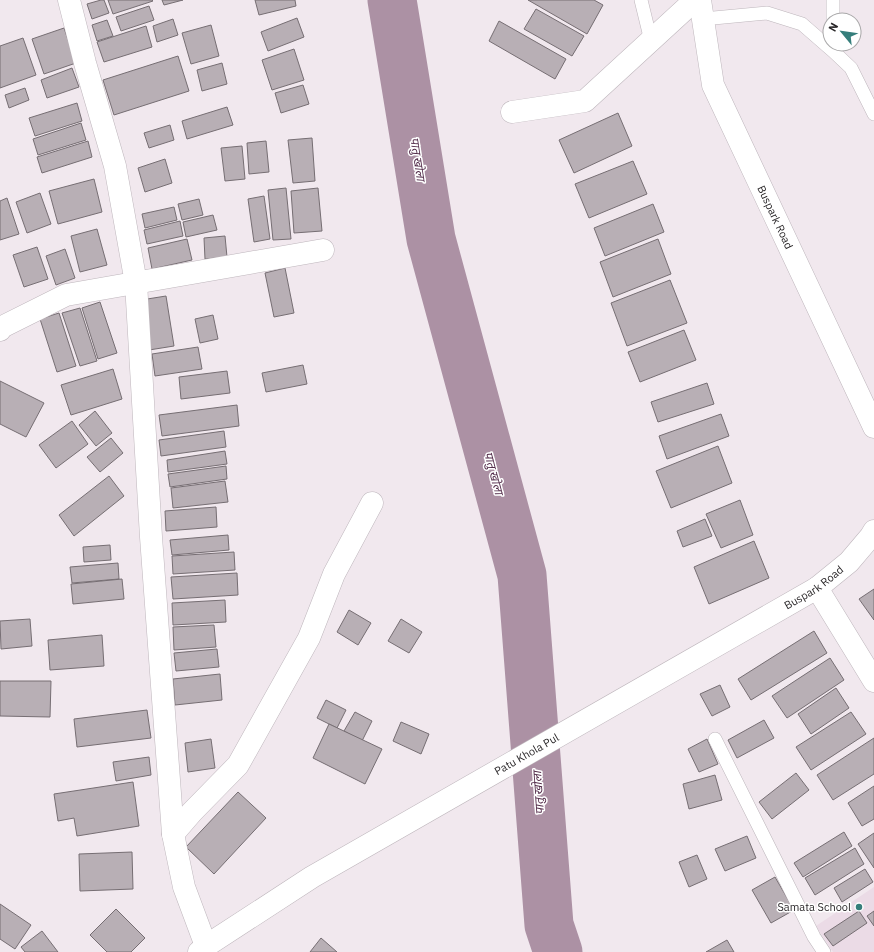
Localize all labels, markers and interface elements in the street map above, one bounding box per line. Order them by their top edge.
north arrow [822,12,862,52]
text: N [825,20,841,34]
water label: पातु खोला [406,136,429,185]
street label: Buspark Road [754,183,796,251]
water label: पातु खोला [480,450,508,499]
street label: Buspark Road [781,562,846,612]
street label: Patu Khola Pul [492,730,561,778]
water label: पातु खोला [529,768,548,815]
place label: Samata School [777,900,851,914]
marker: Samata School [854,902,864,912]

